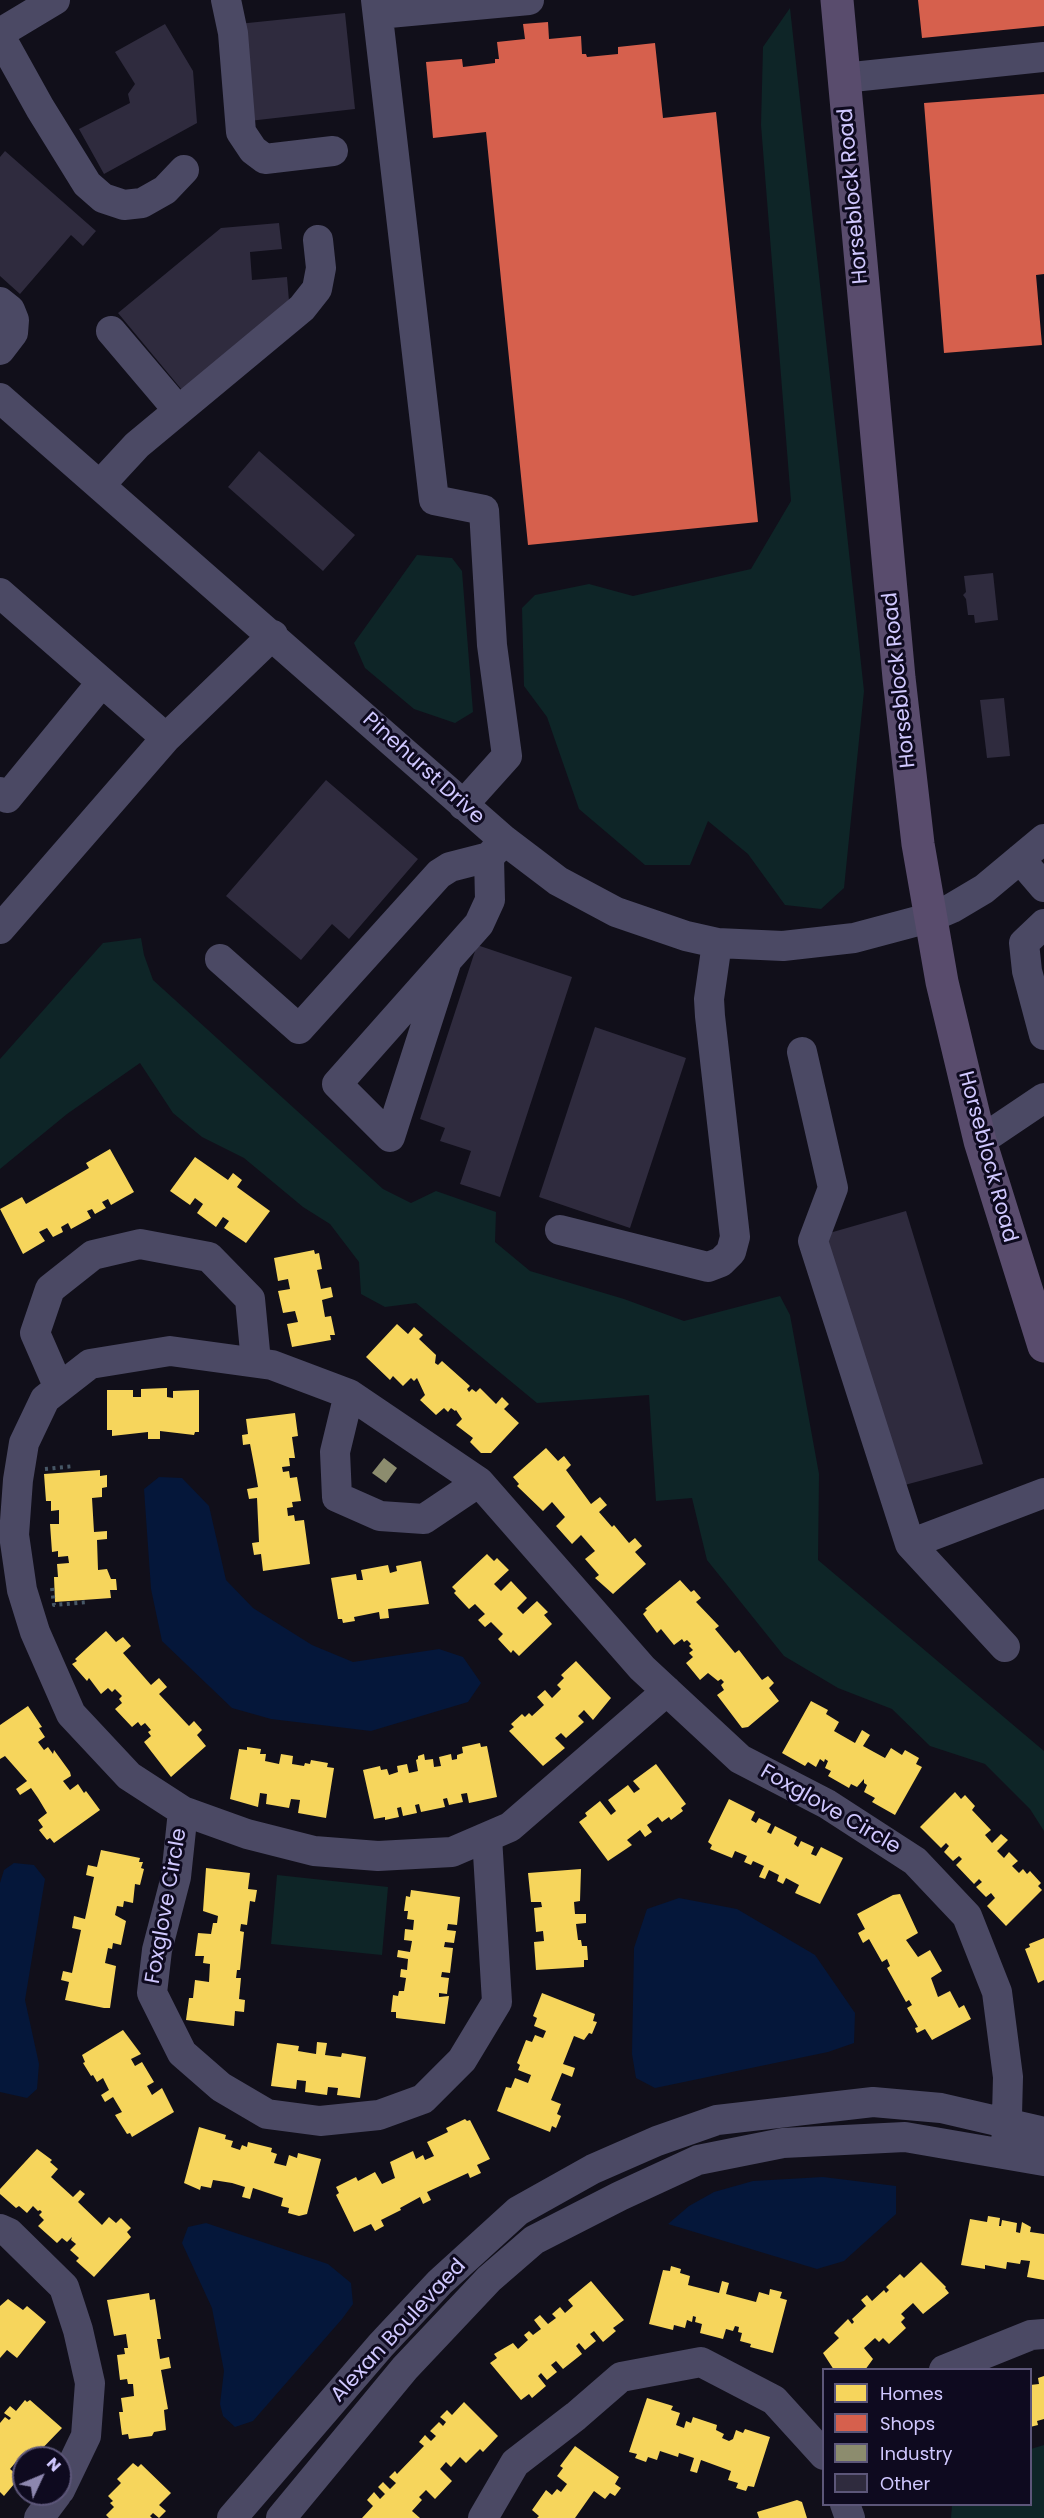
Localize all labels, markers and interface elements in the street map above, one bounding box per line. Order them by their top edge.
street label: Horseblock Road [834,107,874,285]
street label: Horseblock Road [878,591,922,769]
street label: Pinehurst Drive [357,708,489,830]
street label: Horseblock Road [952,1069,1022,1245]
street label: Foxglove Circle [756,1760,904,1860]
street label: Foxglove Circle [141,1826,193,1986]
street label: Alexan Boulevaed [326,2254,472,2408]
legend [822,2368,1032,2506]
text: Homes [880,2381,943,2406]
text: Shops [880,2411,935,2436]
text: Industry [880,2441,952,2466]
north arrow [12,2446,72,2506]
text: N [41,2452,66,2477]
text: Other [880,2471,930,2496]

